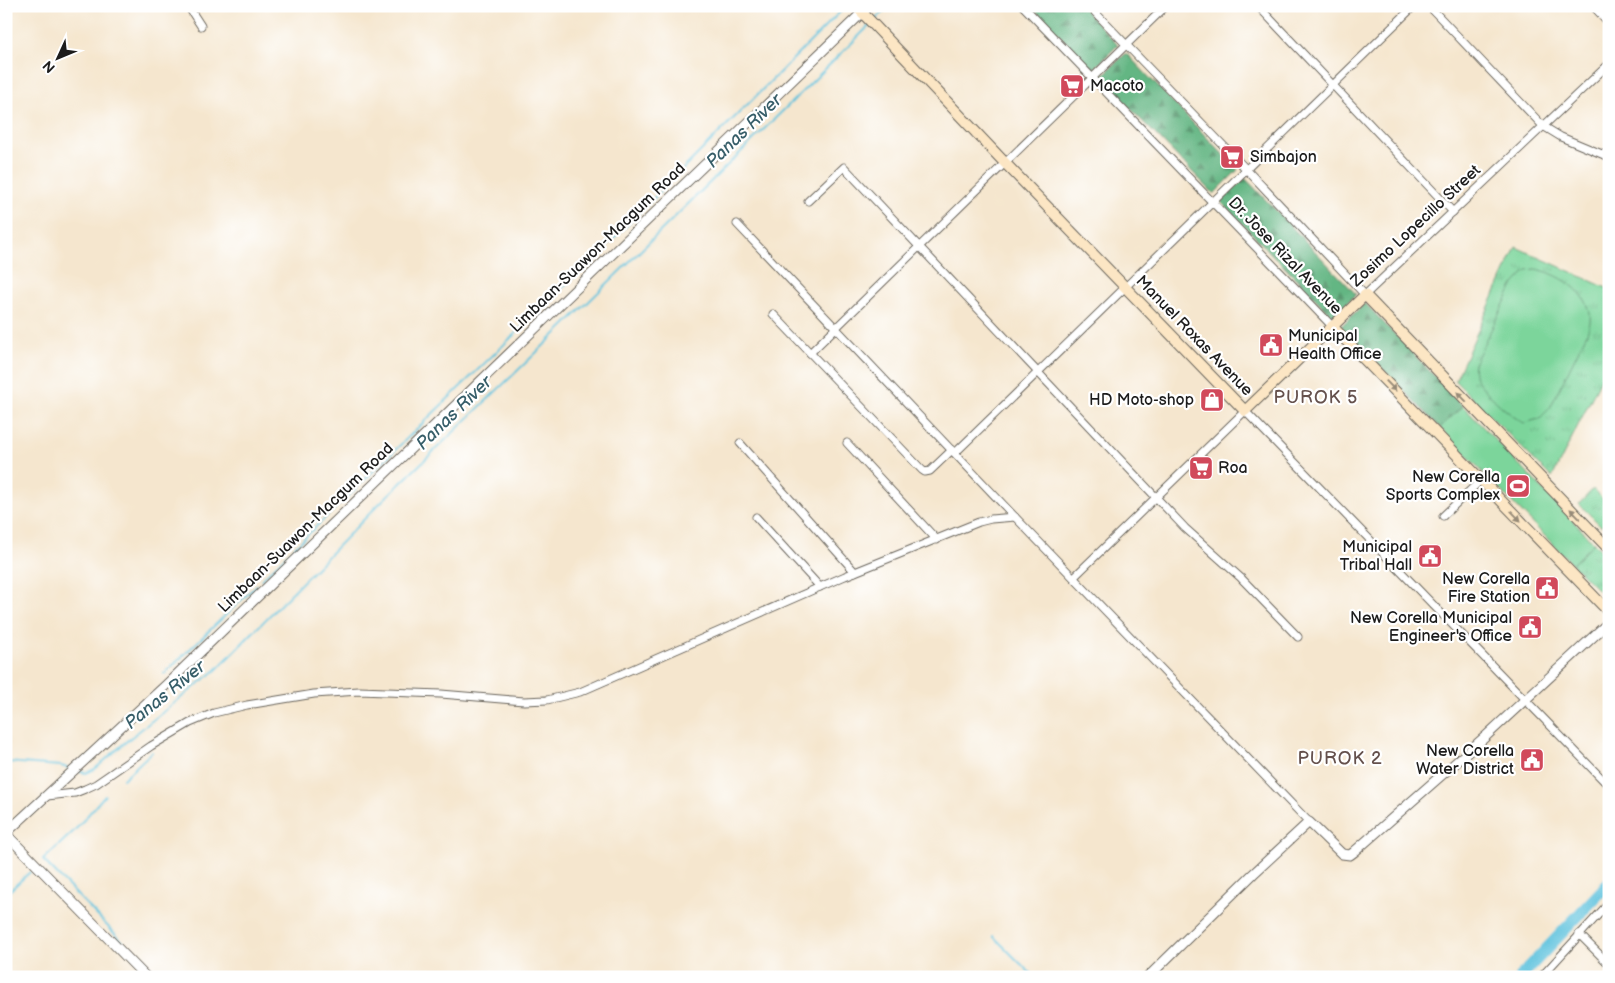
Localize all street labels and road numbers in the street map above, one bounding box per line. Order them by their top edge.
street label: Limbaan-Suawon-Macgum Road [506,159,690,337]
street label: Zosimo Lopecillo Street [1347,161,1485,292]
street label: Dr. Jose Rizal Avenue [1224,194,1346,319]
street label: Manuel Roxas Avenue [1132,272,1257,401]
street label: Limbaan-Suawon-Macgum Road [214,439,398,617]

